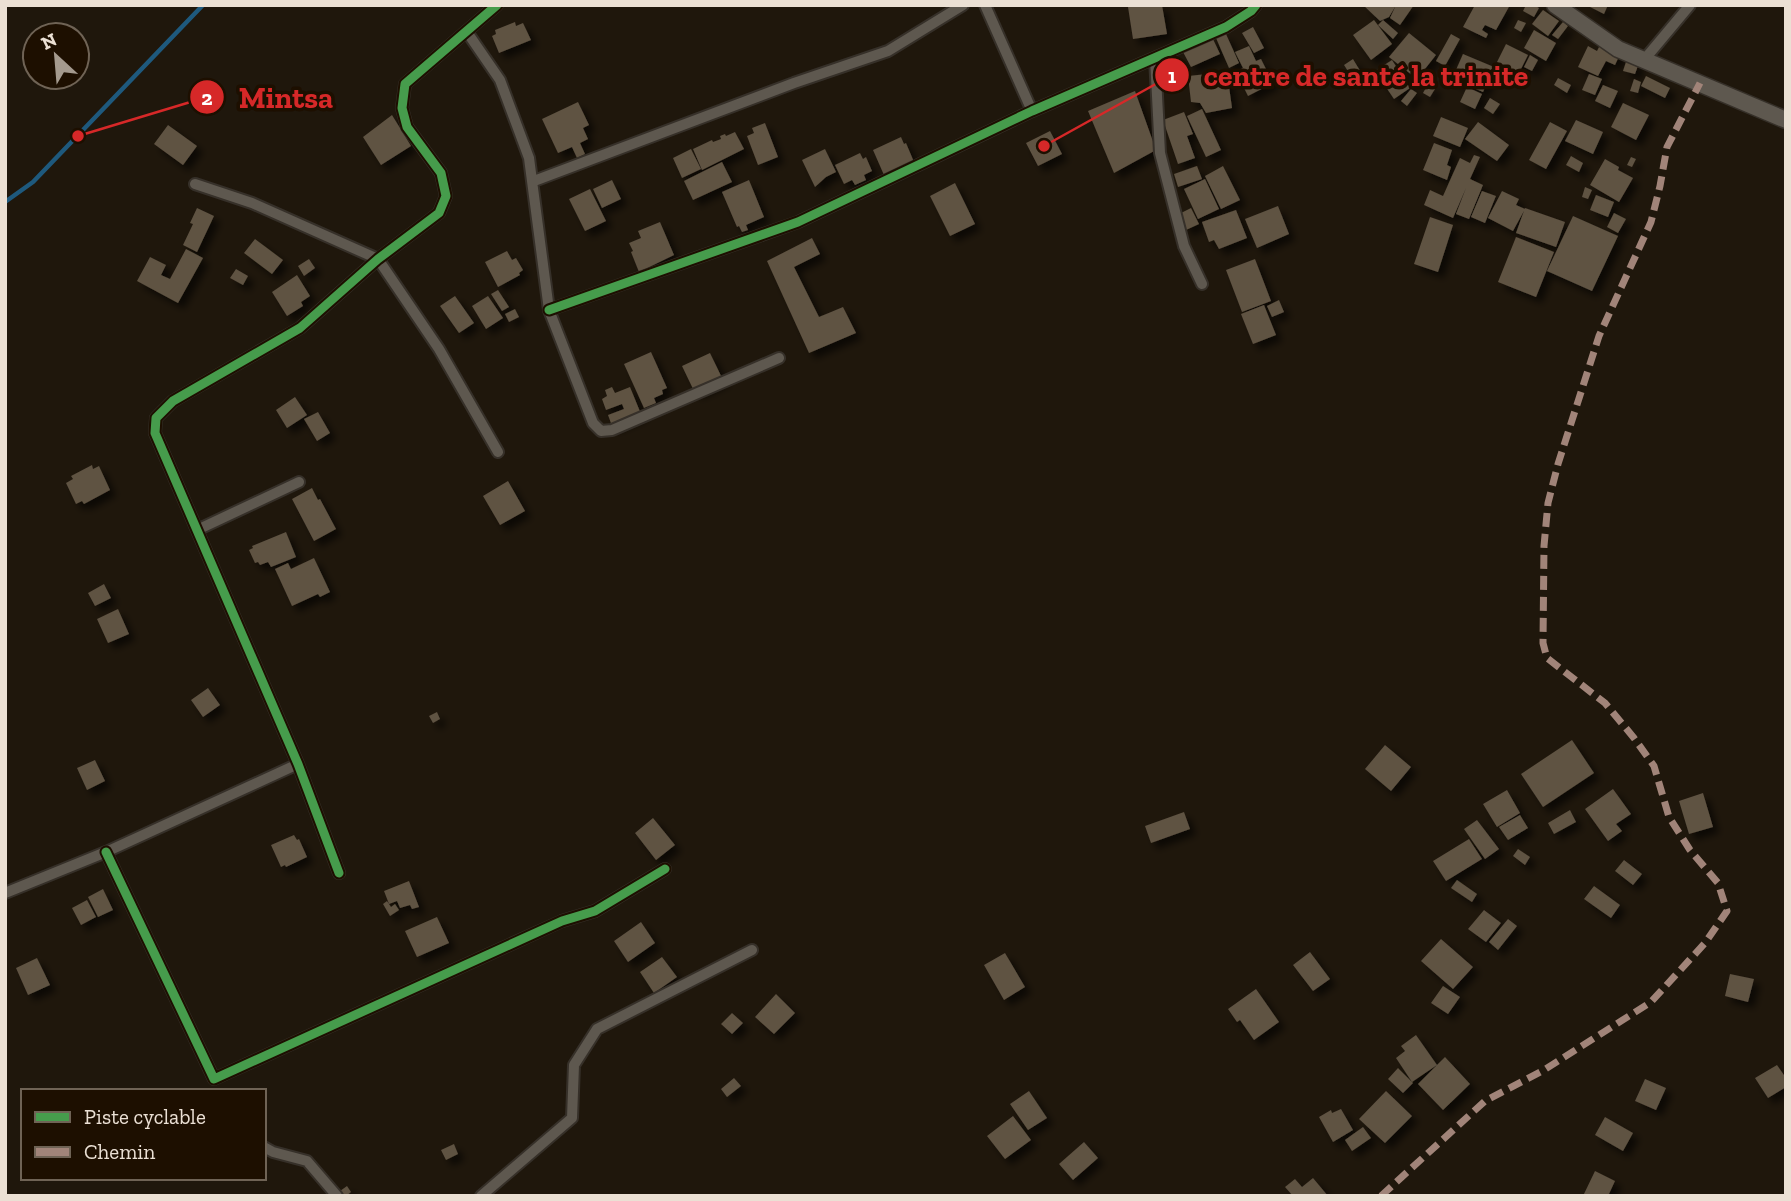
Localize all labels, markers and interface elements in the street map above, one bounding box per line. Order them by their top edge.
north arrow [21,21,91,91]
text: N [37,28,60,55]
callout: centre de santé la trinite [1155,50,1542,101]
text: centre de santé la trinite [1204,58,1528,94]
text: 1 [1168,63,1177,88]
callout: Mintsa [190,72,347,123]
text: Mintsa [239,80,333,116]
text: 2 [201,85,213,110]
legend [21,1089,266,1180]
text: Piste cyclable [84,1104,206,1129]
text: Chemin [84,1139,155,1164]

